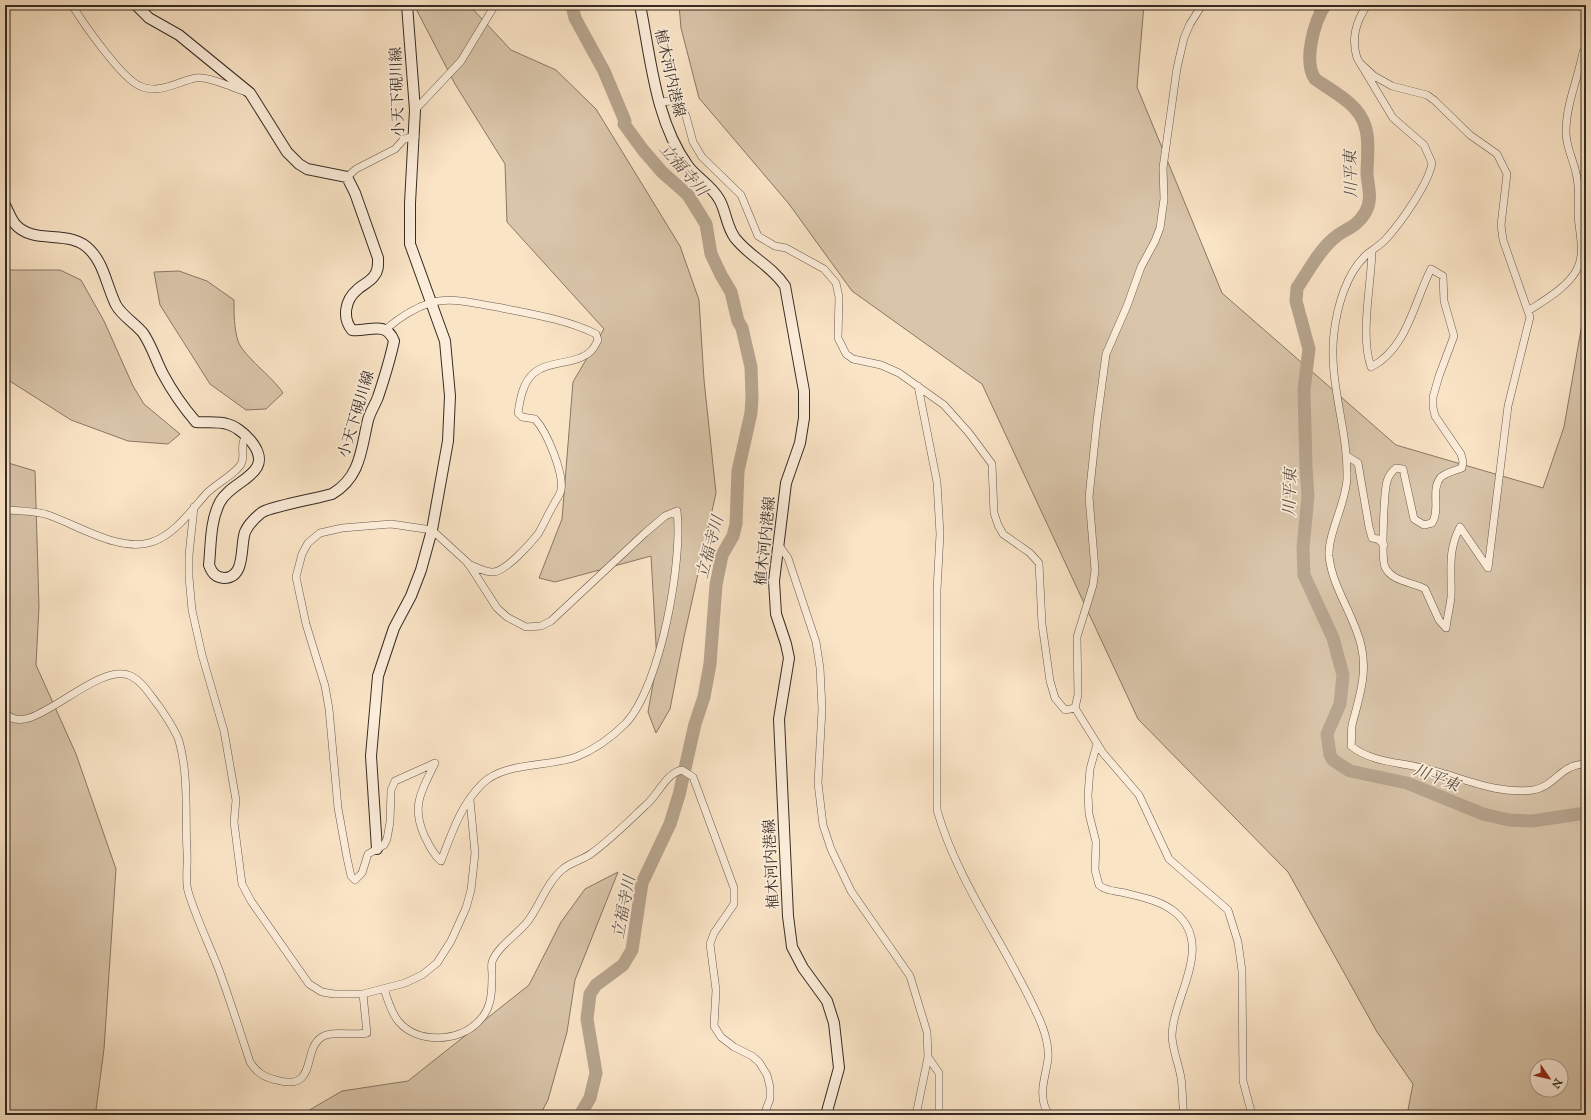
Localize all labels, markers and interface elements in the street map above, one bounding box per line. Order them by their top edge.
street label: 植木河内港線 [651,27,689,119]
street label: 小天下硯川線 [386,47,408,137]
water label: 立福寺川 [655,139,713,201]
water label: 川平東 [1341,148,1360,198]
street label: 小天下硯川線 [334,368,378,460]
water label: 川平東 [1279,466,1300,516]
street label: 植木河内港線 [751,495,779,587]
water label: 立福寺川 [692,512,727,581]
water label: 川平東 [1411,760,1464,796]
street label: 植木河内港線 [760,819,782,909]
water label: 立福寺川 [608,872,639,940]
north arrow [1529,1058,1569,1098]
text: N [1549,1076,1565,1091]

